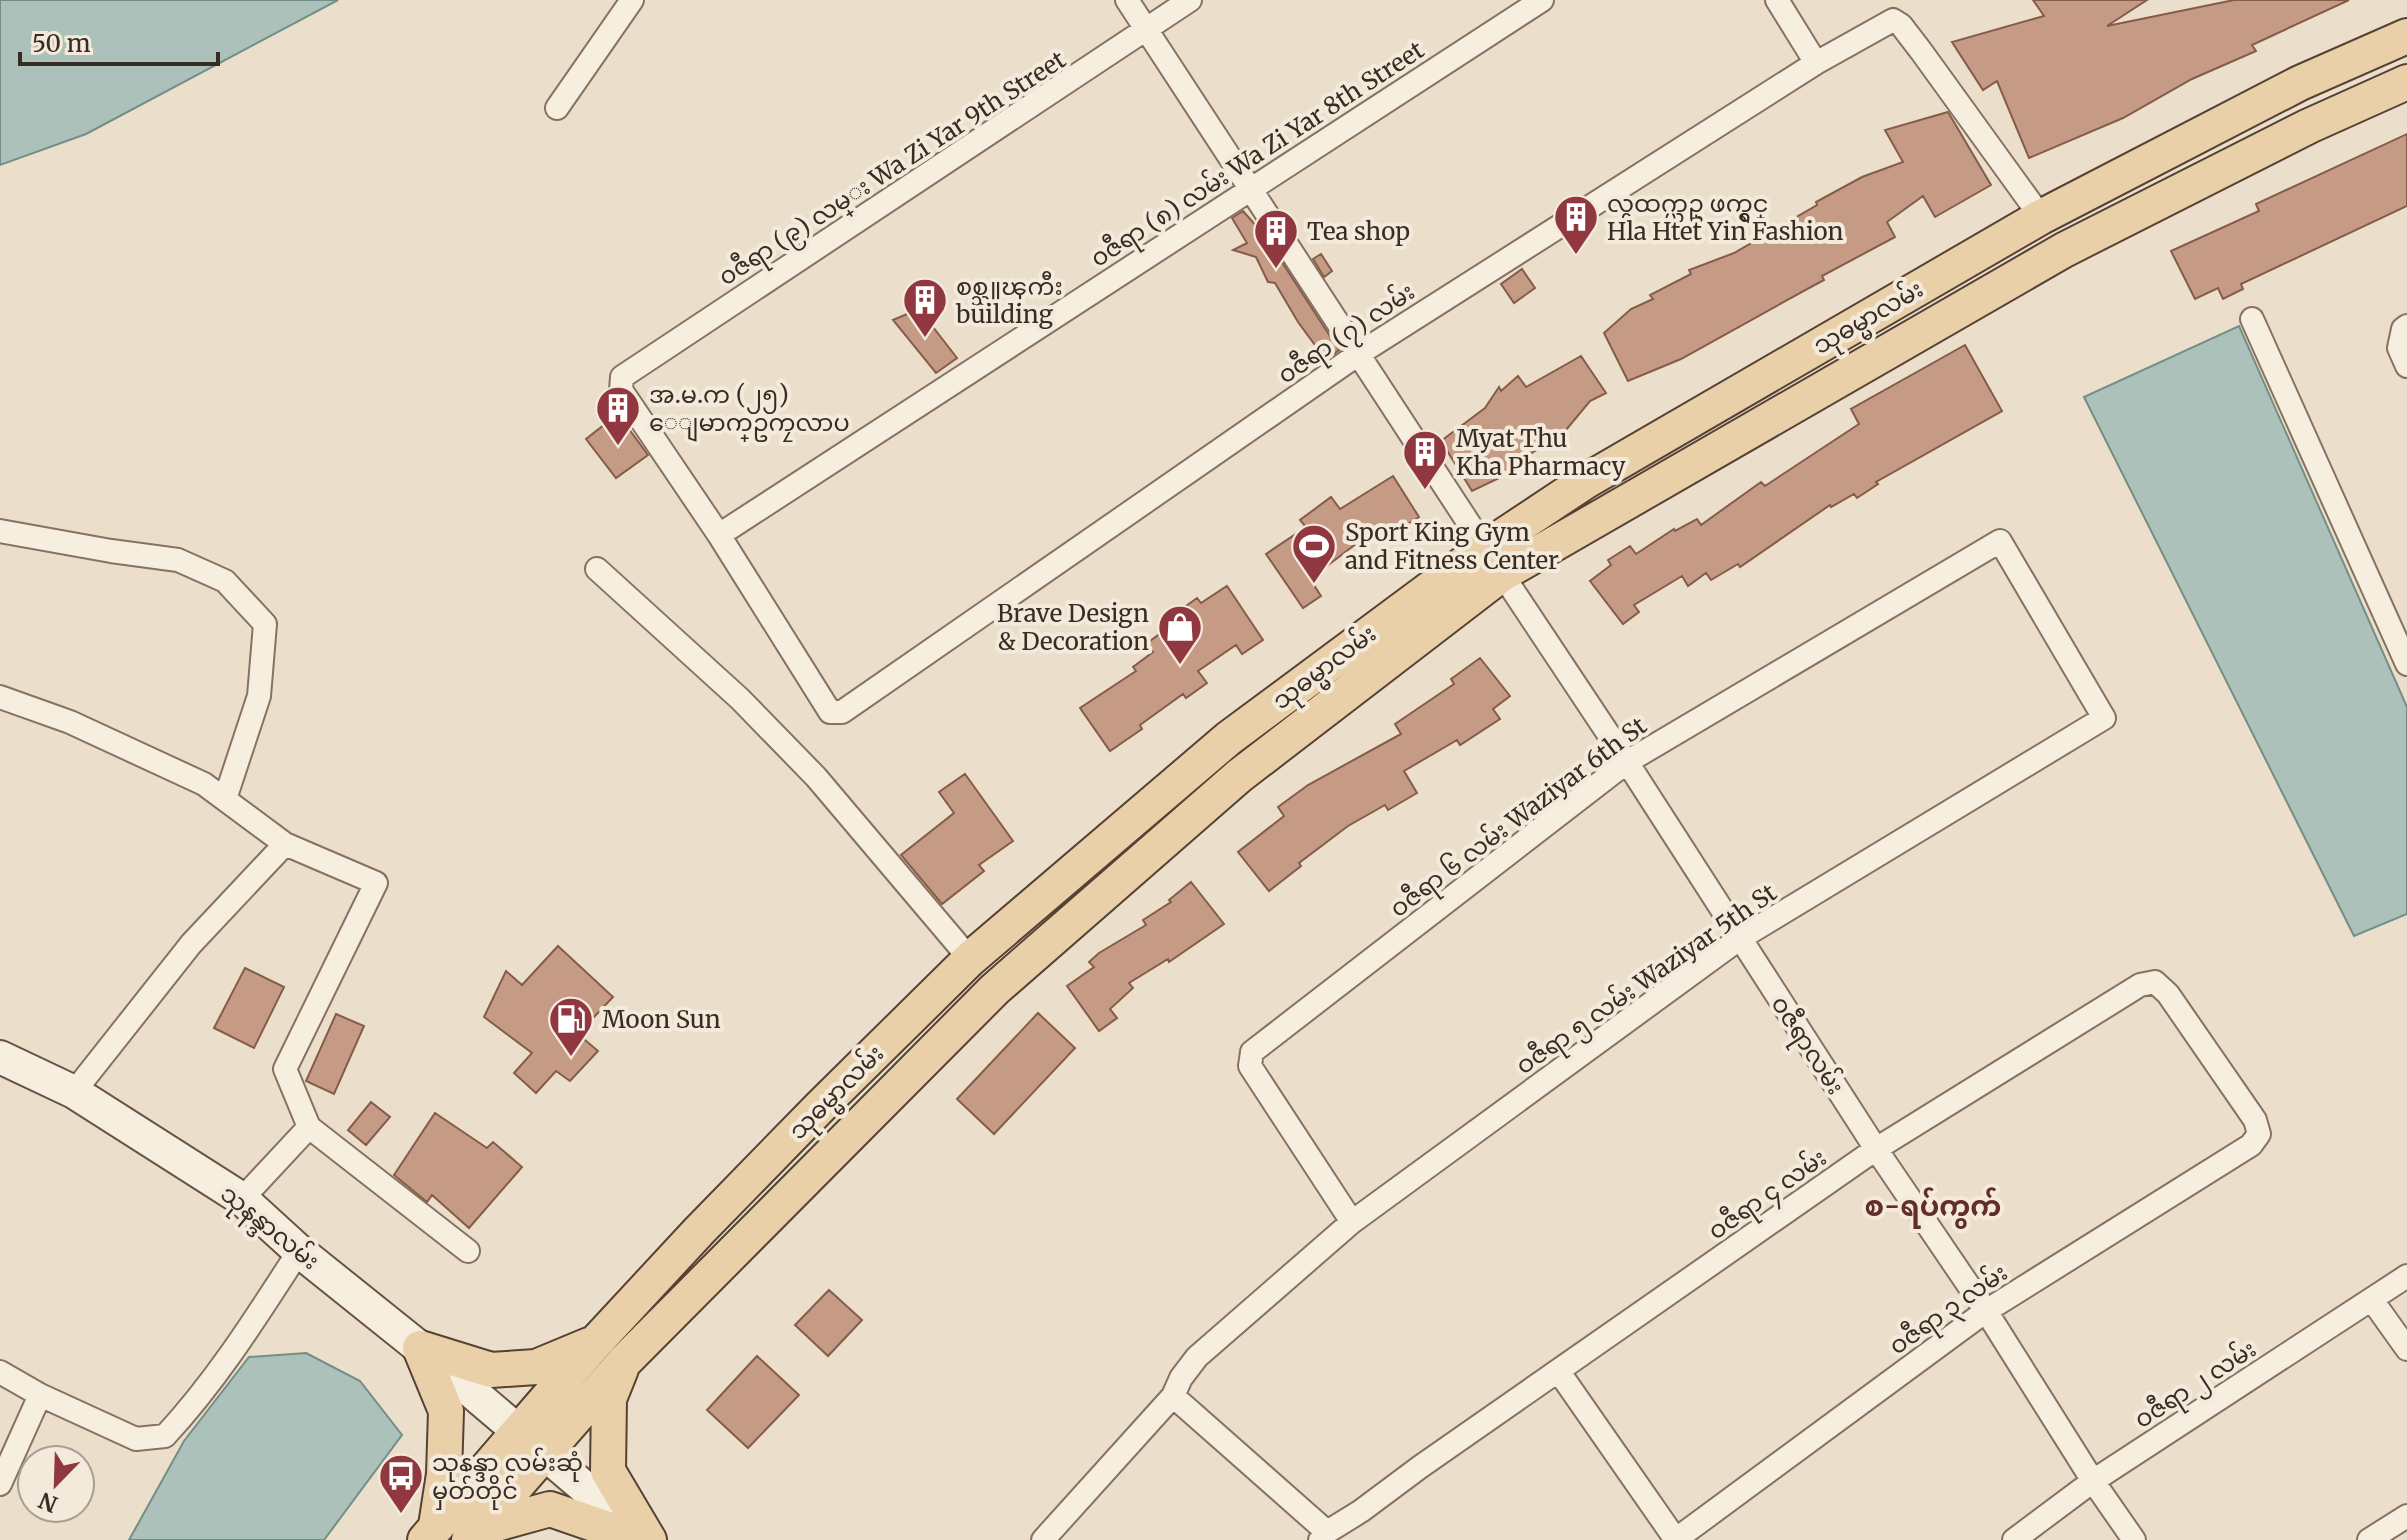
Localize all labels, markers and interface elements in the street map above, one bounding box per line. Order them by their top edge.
scale bar [20,16,218,66]
text: 50 m [32,28,91,59]
street label: ၀ဇီရာ (၈) လမ်း Wa Zi Yar 8th Street [1084,34,1432,277]
street label: ၀ဇီရာ (၉) လမ္း Wa Zi Yar 9th Street [713,44,1074,295]
place label: လွထက္ယဥ္ ဖက္ရွင္ Hla Htet Yin Fashion [1607,188,1844,247]
building icon: လွထက္ယဥ္ ဖက္ရွင္ Hla Htet Yin Fashion [1552,193,1600,256]
building icon: Tea shop [1252,207,1300,270]
place label: Tea shop [1307,216,1410,247]
place label: စစ္သူၾကီး building [955,271,1063,330]
street label: သုဓမ္မာလမ်း [1807,273,1931,365]
building icon: စစ္သူၾကီး building [901,276,949,339]
street label: ၀ဇီရာ (၇) လမ်း [1272,276,1423,394]
place label: အ.မ.က (၂၅) ေျမာက္ဥကၠလာပ [649,379,850,442]
building icon: အ.မ.က (၂၅) ေျမာက္ဥကၠလာပ [594,384,642,447]
place label: Myat Thu Kha Pharmacy [1456,423,1625,482]
building icon: Myat Thu Kha Pharmacy [1401,428,1449,491]
place label: Sport King Gym and Fitness Center [1345,517,1559,576]
sports icon: Sport King Gym and Fitness Center [1290,522,1338,585]
place label: Brave Design & Decoration [997,598,1149,657]
shop icon: Brave Design & Decoration [1156,603,1204,666]
street label: သုဓမ္မာလမ်း [1266,618,1385,720]
street label: ဝဇီရာ ၆ လမ်း Waziyar 6th St [1383,710,1656,927]
street label: ဝဇီရာ ၅ လမ်း Waziyar 5th St [1509,877,1785,1084]
street label: ဝဇီရာလမ်း [1761,990,1851,1102]
fuel station icon: Moon Sun [547,995,595,1058]
place label: Moon Sun [602,1004,721,1035]
street label: သုဓမ္မာလမ်း [782,1038,893,1149]
street label: ဝဇီရာ ၄ လမ်း [1702,1142,1835,1249]
street label: သုနန္ဒာလမ်း [211,1178,326,1280]
district label: စ-ရပ်ကွက် [1865,1187,2001,1229]
street label: ဝဇီရာ ၃ လမ်း [1883,1257,2016,1364]
street label: ဝဇီရာ ၂ လမ်း [2128,1333,2264,1438]
north arrow [16,1444,96,1524]
place label: သုနန္ဒာ လမ်းဆုံ မှတ်တိုင် [432,1447,583,1510]
bus stop icon: သုနန္ဒာ လမ်းဆုံ မှတ်တိုင် [377,1452,425,1515]
text: N [34,1486,62,1519]

